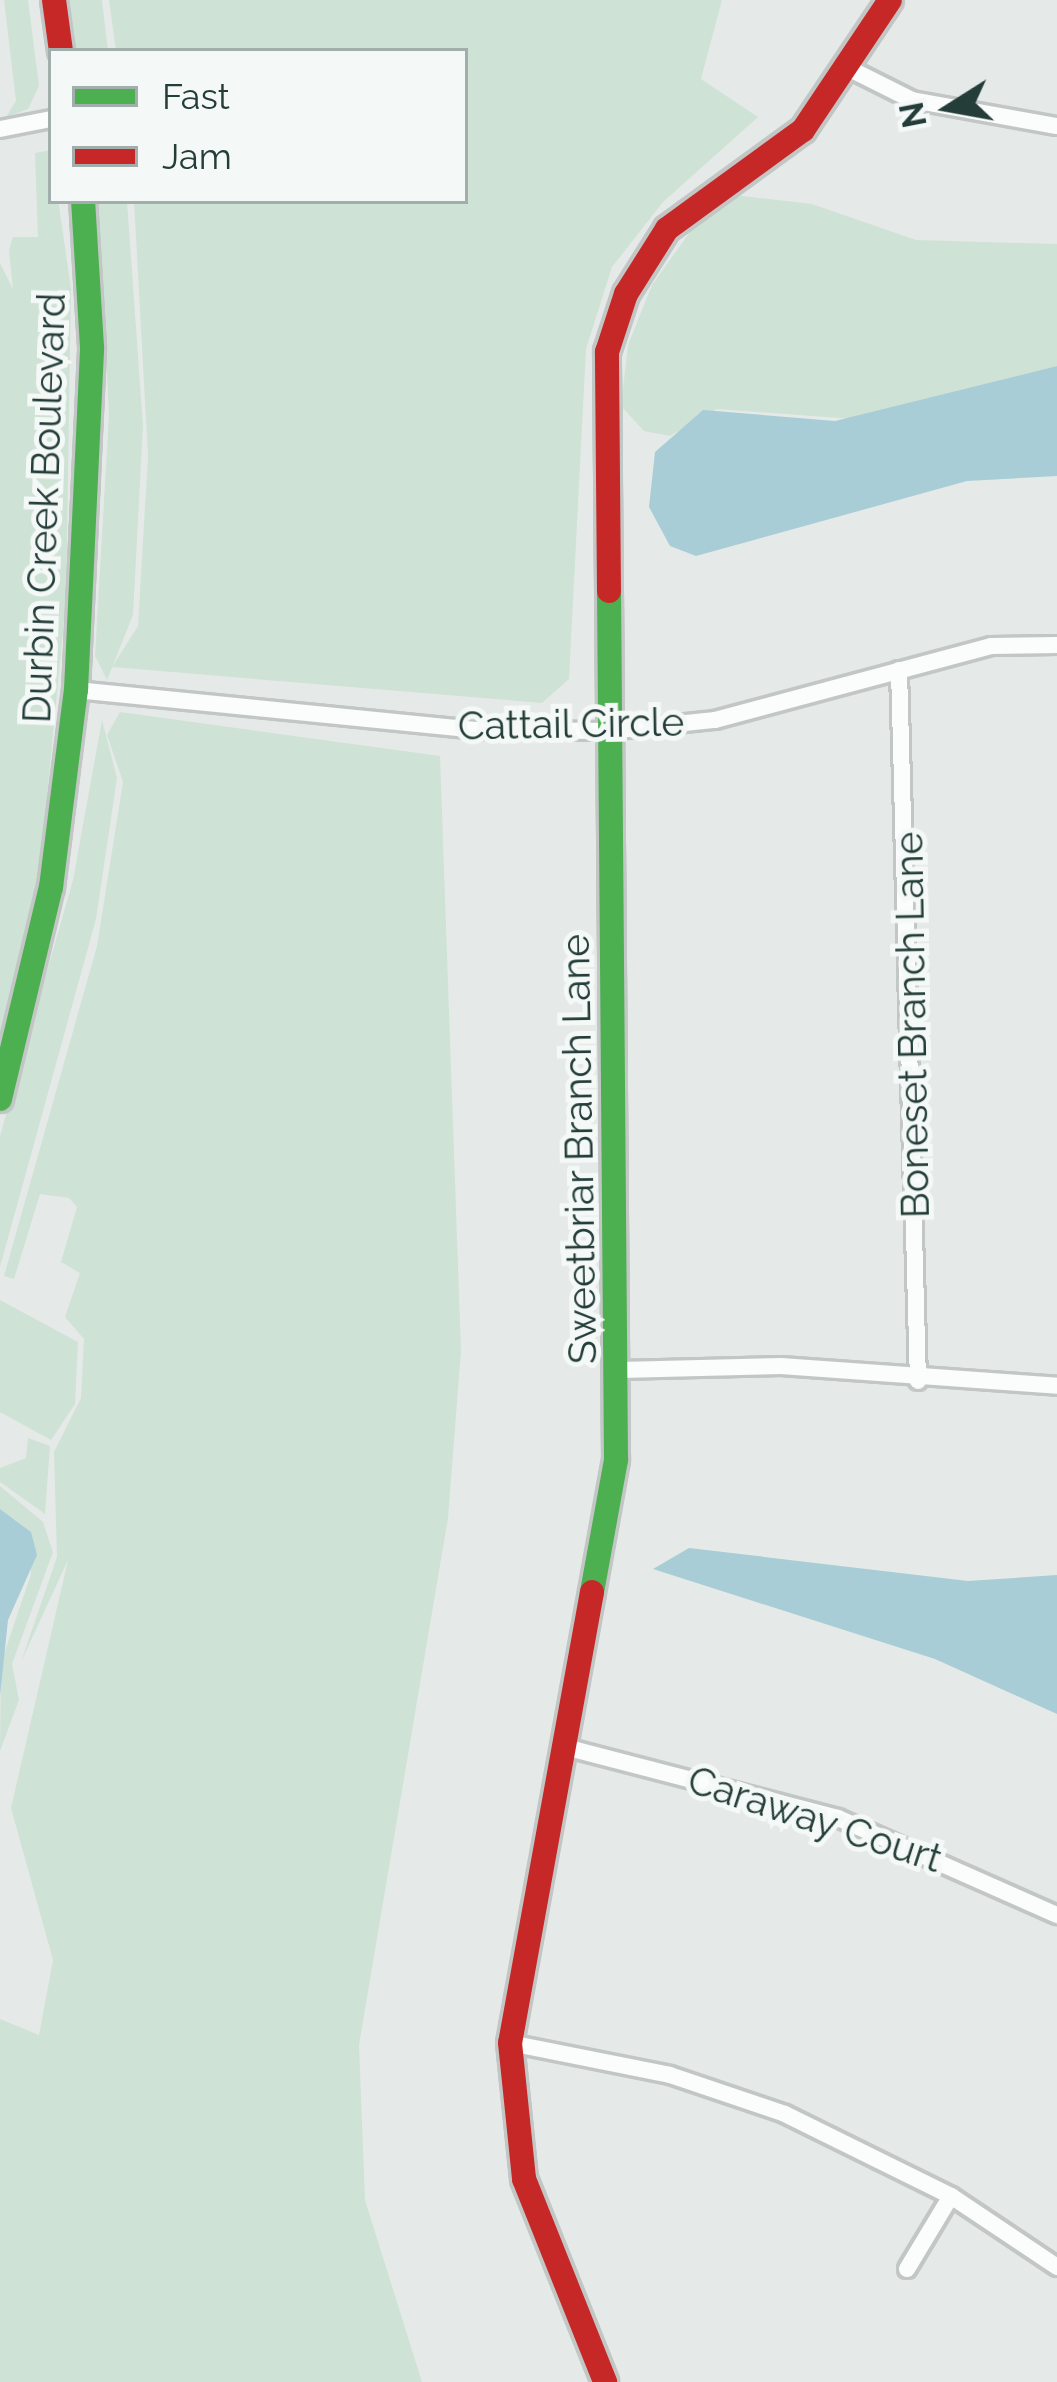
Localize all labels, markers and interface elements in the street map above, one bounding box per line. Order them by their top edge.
legend [48,48,468,204]
north arrow [889,48,1009,168]
text: Fast [162,75,230,117]
text: N [892,99,935,131]
text: Jam [162,135,232,177]
street label: Durbin Creek Boulevard [13,292,75,724]
street label: Cattail Circle [457,699,685,749]
street label: Boneset Branch Lane [885,831,939,1219]
street label: Sweetbriar Branch Lane [552,933,606,1365]
street label: Caraway Court [682,1756,948,1882]

